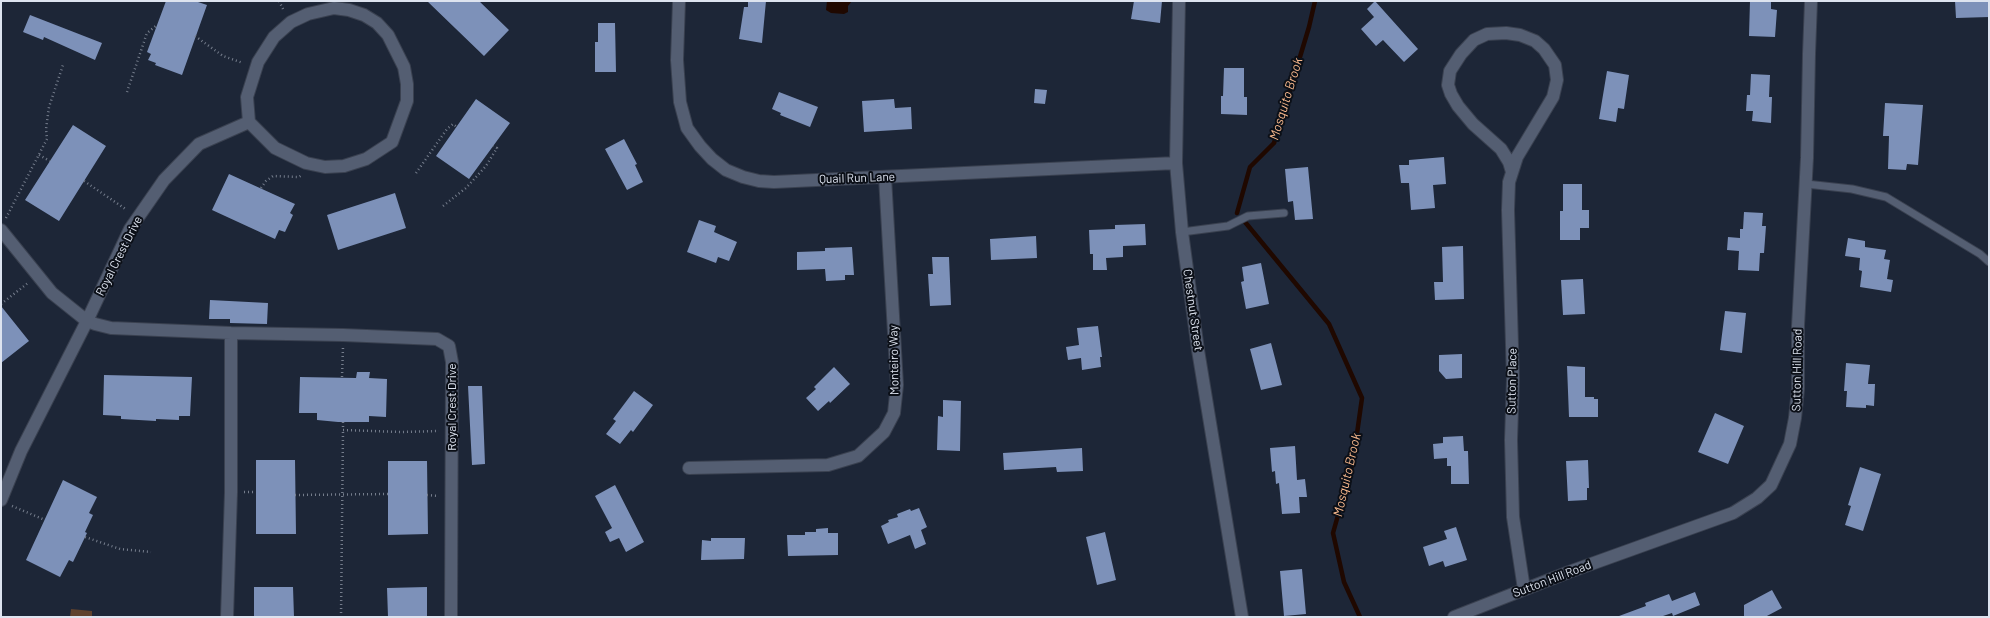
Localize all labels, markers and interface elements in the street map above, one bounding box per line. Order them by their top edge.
water label: Mosquito Brook [1266,56,1306,142]
street label: Quail Run Lane [819,169,895,187]
street label: Royal Crest Drive [93,214,145,298]
street label: Chestnut Street [1180,268,1206,352]
street label: Monteiro Way [886,325,902,395]
street label: Sutton Hill Road [1789,328,1805,412]
street label: Sutton Place [1504,348,1520,414]
street label: Royal Crest Drive [445,363,459,451]
water label: Mosquito Brook [1330,432,1364,518]
street label: Sutton Hill Road [1511,557,1593,601]

